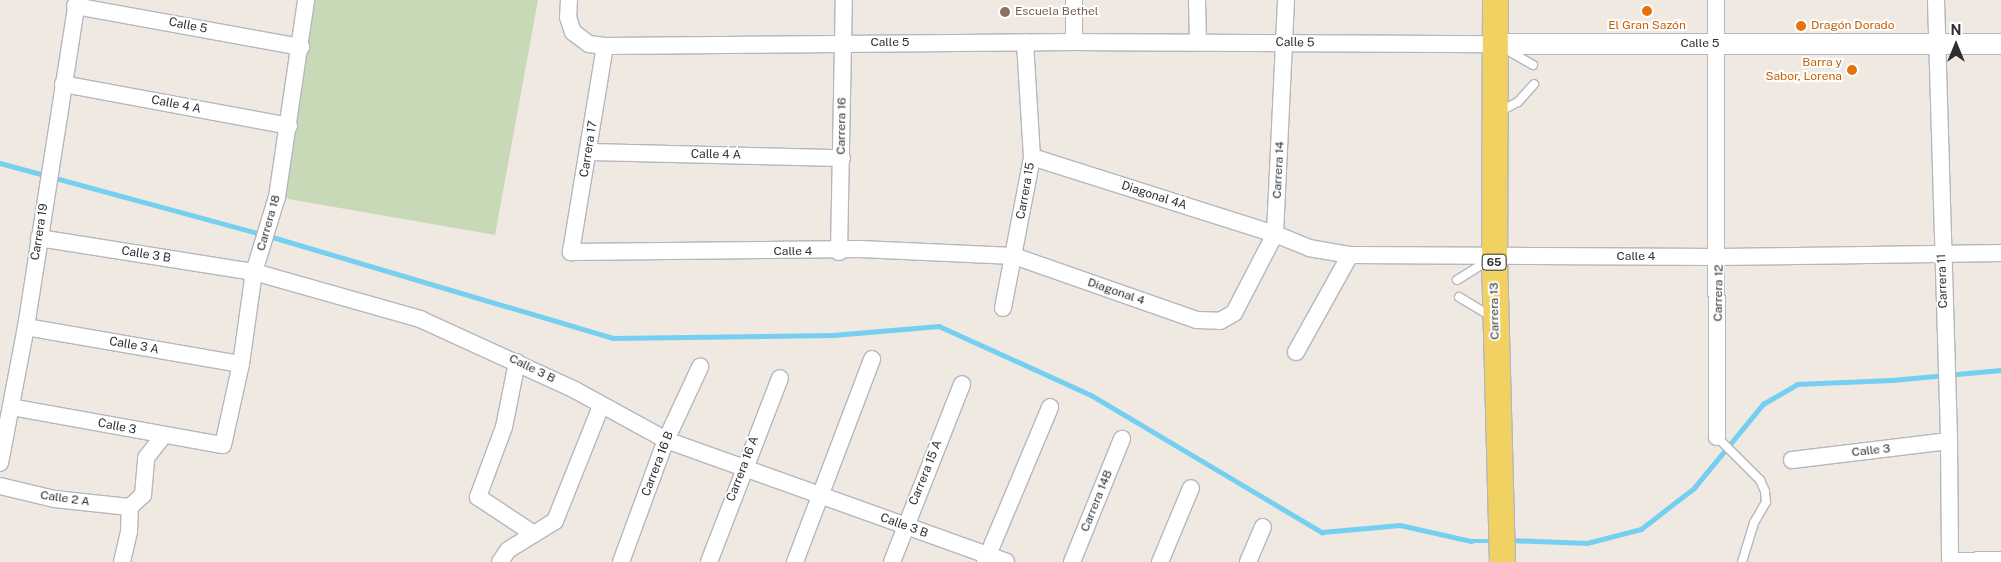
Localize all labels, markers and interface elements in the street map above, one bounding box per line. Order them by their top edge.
place label: Escuela Bethel [1015,5,1098,19]
marker: El Gran Sazón [1641,5,1653,17]
marker: Escuela Bethel [999,6,1011,18]
street label: Calle 5 [167,15,209,37]
place label: El Gran Sazón [1608,19,1686,33]
place label: Dragón Dorado [1811,19,1894,33]
marker: Dragón Dorado [1795,20,1807,32]
north arrow [1931,20,1981,70]
text: N [1951,22,1961,38]
street label: Calle 5 [1275,35,1315,51]
street label: Calle 5 [870,36,910,50]
street label: Calle 5 [1680,37,1720,51]
place label: Barra y Sabor, Lorena [1765,56,1842,84]
marker: Barra y Sabor, Lorena [1846,64,1858,76]
street label: Calle 4 A [150,93,202,117]
street label: Carrera 16 [834,97,850,155]
street label: Carrera 17 [577,120,601,178]
street label: Carrera 14 [1270,141,1288,199]
street label: Calle 4 A [691,147,741,163]
street label: Carrera 15 [1014,161,1038,221]
street label: Diagonal 4A [1119,179,1189,213]
street label: Carrera 18 [254,193,284,253]
street label: Carrera 19 [28,203,52,261]
street label: Calle 3 B [120,244,172,266]
street label: Calle 4 [774,245,812,259]
street label: Calle 4 [1617,250,1655,264]
road number: 65 [1482,253,1506,270]
street label: Carrera 11 [1935,253,1951,309]
street label: Carrera 12 [1711,264,1727,322]
street label: Diagonal 4 [1085,275,1147,309]
street label: Carrera 13 [1487,282,1503,340]
street label: Calle 3 A [108,335,160,357]
street label: Calle 3 B [506,352,558,386]
street label: Calle 3 [97,416,137,438]
street label: Carrera 16 B [639,430,677,498]
street label: Carrera 16 A [724,434,762,504]
street label: Carrera 15 A [906,438,946,508]
street label: Calle 3 [1851,442,1891,460]
street label: Carrera 14B [1078,468,1116,534]
street label: Calle 2 A [39,488,91,510]
street label: Calle 3 B [878,511,930,541]

